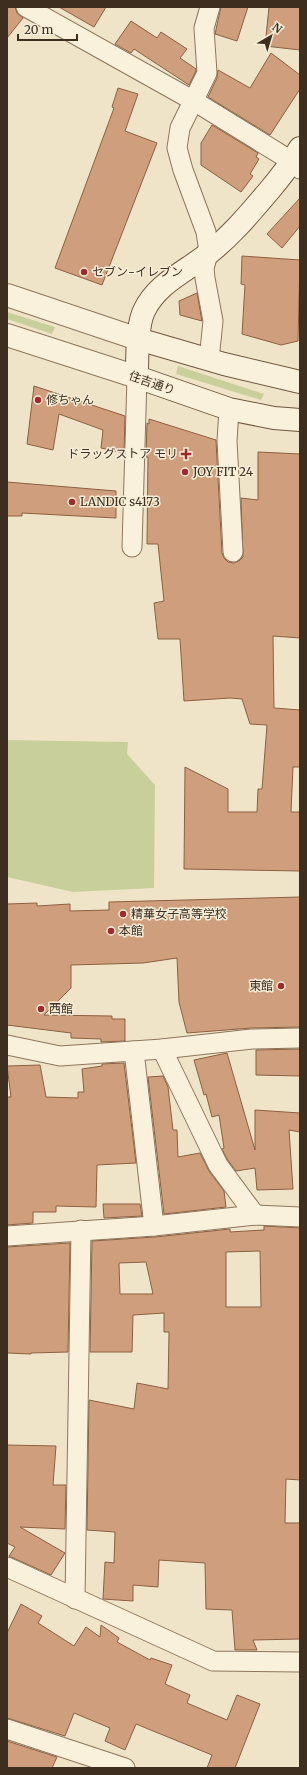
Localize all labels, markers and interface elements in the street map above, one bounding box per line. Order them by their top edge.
scale bar [18,16,77,42]
north arrow [251,16,291,56]
text: N [269,20,285,36]
text: 20 m [24,22,53,37]
place label: セブン-イレブン [92,264,183,279]
marker: セブン-イレブン [79,267,89,277]
street label: 住吉通り [127,368,177,397]
place label: 修ちゃん [46,392,94,407]
marker: 修ちゃん [33,395,43,405]
place label: ドラッグストア モリ [67,446,178,461]
marker: ドラッグストア モリ [181,449,191,459]
place label: JOY FIT 24 [192,464,254,479]
marker: JOY FIT 24 [180,467,190,477]
place label: LANDIC s4173 [80,494,160,509]
marker: LANDIC s4173 [67,497,77,507]
place label: 精華女子高等学校 [131,906,227,921]
marker: 精華女子高等学校 [118,909,128,919]
place label: 本館 [119,923,143,938]
marker: 本館 [106,926,116,936]
place label: 東館 [249,978,273,993]
marker: 東館 [276,981,286,991]
place label: 西館 [49,1001,73,1016]
marker: 西館 [36,1004,46,1014]

